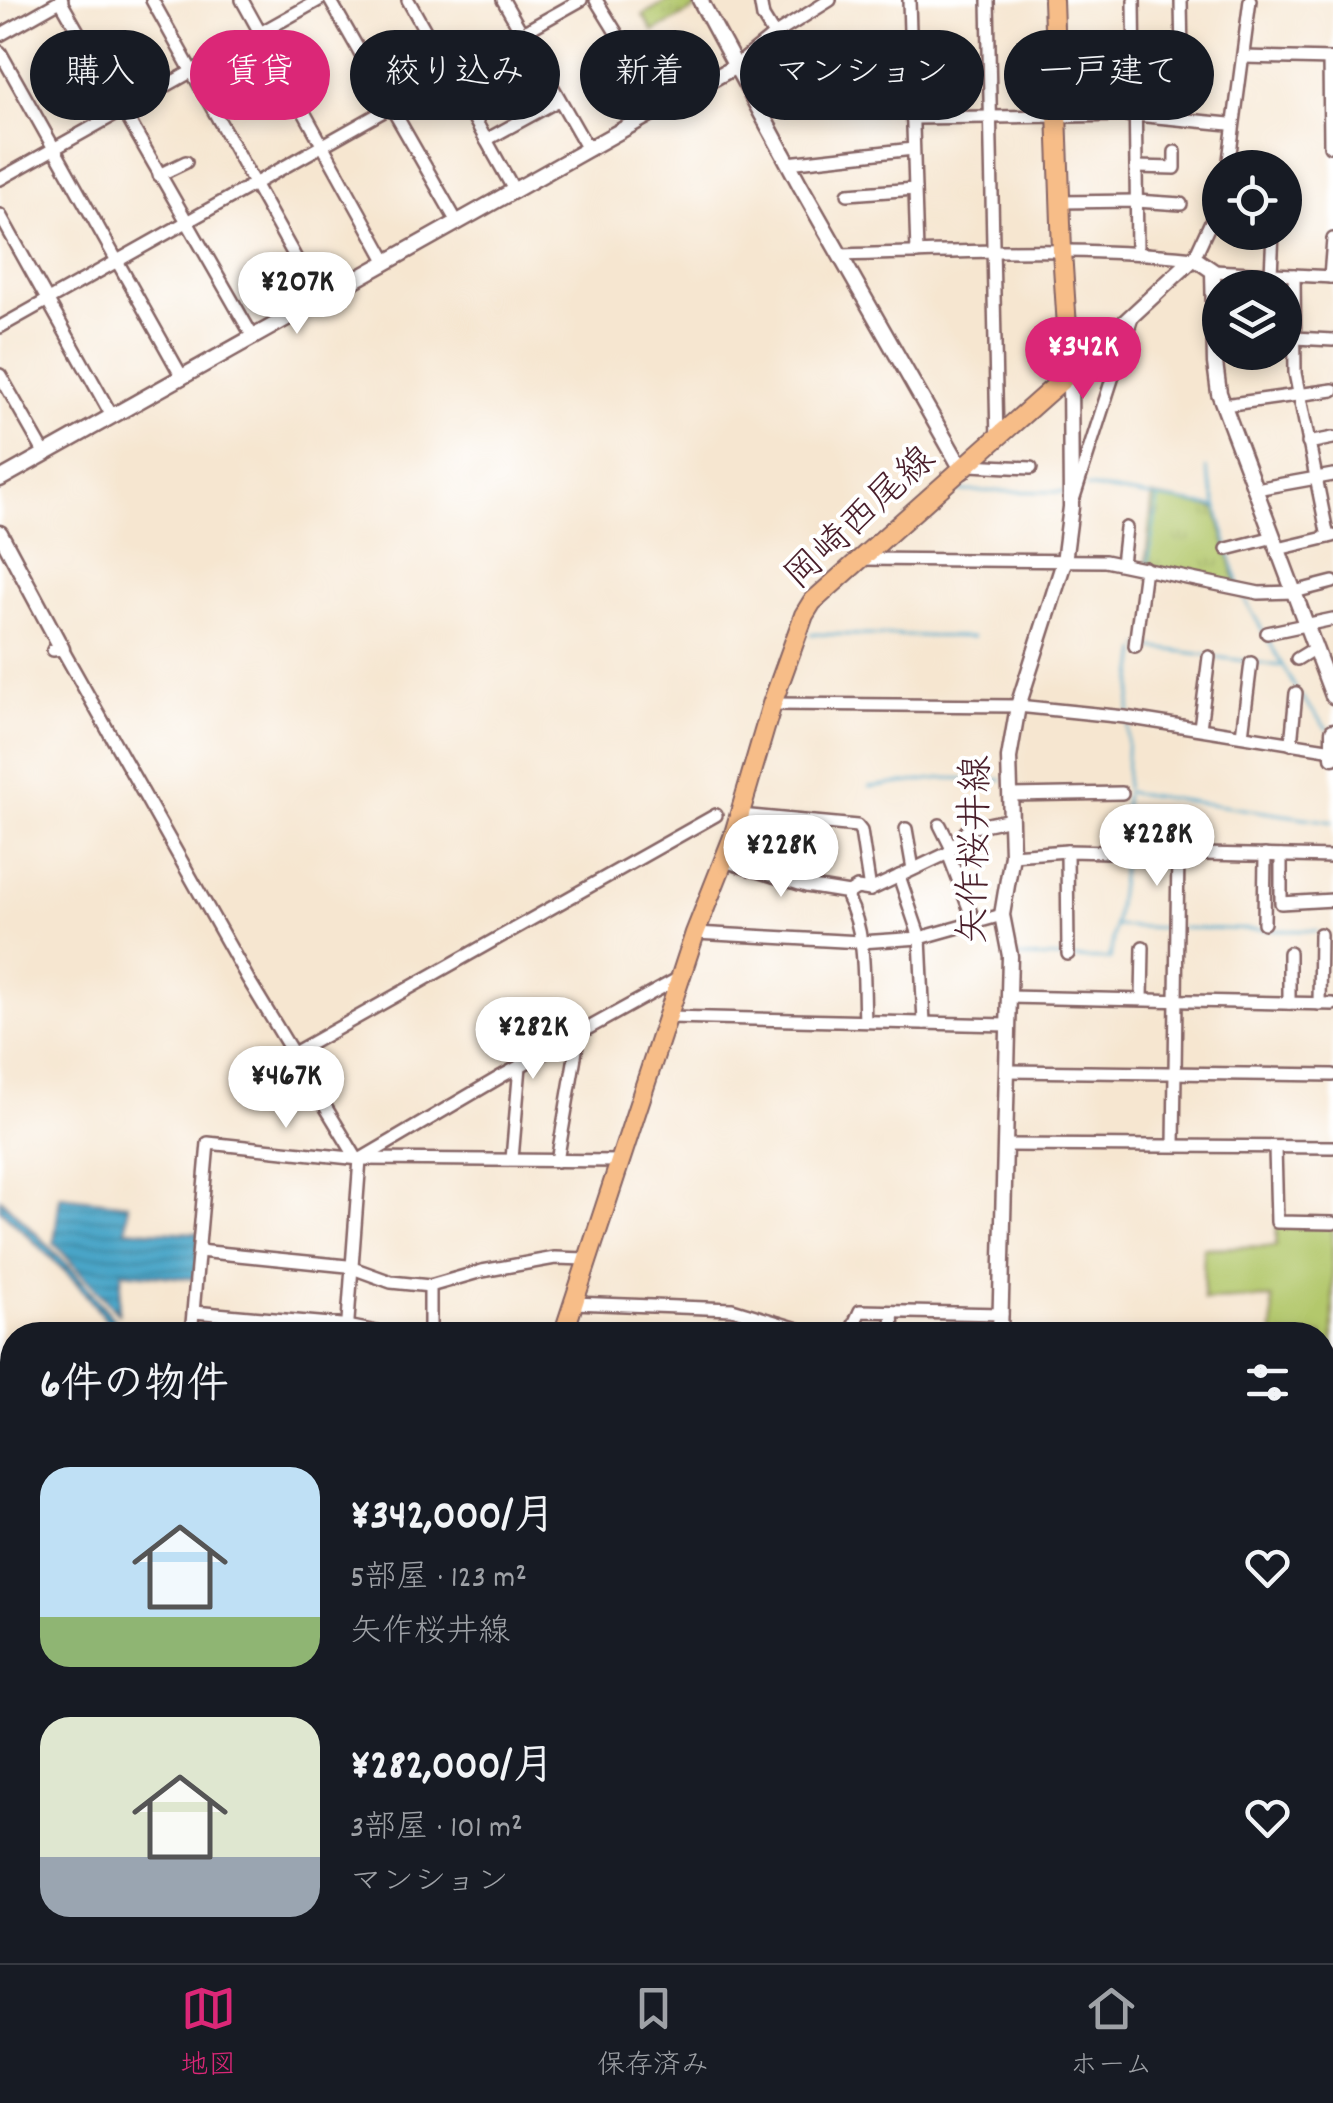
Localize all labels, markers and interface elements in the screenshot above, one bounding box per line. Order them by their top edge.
chip: 購入 [30,30,170,120]
chip: 賃貸 [190,30,330,120]
chip: 絞り込み [350,30,560,120]
chip: 新着 [580,30,720,120]
chip: マンション [740,30,984,120]
chip: 一戸建て [1004,30,1214,120]
map controls [1202,150,1302,370]
button: locate [1202,150,1302,250]
pin: ¥207K [227,252,367,337]
text: ¥207K [260,261,334,307]
button: layers [1202,270,1302,370]
pin: ¥342K [1013,317,1153,402]
text: ¥342K [1047,326,1119,372]
street label: 岡崎西尾線 [774,435,950,605]
street label: 矢作桜井線 [949,755,1007,945]
pin: ¥228K [1087,804,1227,889]
text: ¥228K [1121,813,1193,859]
pin: ¥228K [711,815,851,900]
text: ¥228K [745,824,817,870]
pin: ¥282K [463,997,603,1082]
text: ¥282K [497,1006,569,1052]
pin: ¥467K [216,1046,356,1131]
text: ¥467K [250,1055,322,1101]
icon: filters [1240,1355,1295,1410]
text: 6件の物件 [40,1358,229,1418]
text: ¥342,000/月 [350,1489,555,1549]
icon: home [120,1507,240,1627]
icon: heart [1240,1540,1295,1595]
text: 5部屋 · 123 m² [350,1557,527,1603]
text: 矢作桜井線 [350,1611,510,1657]
text: ¥282,000/月 [350,1739,555,1799]
icon: home [120,1757,240,1877]
icon: heart [1240,1790,1295,1845]
text: 3部屋 · 101 m² [350,1807,523,1853]
text: マンション [350,1861,509,1907]
tab: 地図 [180,1981,236,2088]
tab: 保存済み [597,1981,709,2088]
tab: ホーム [1070,1981,1153,2088]

